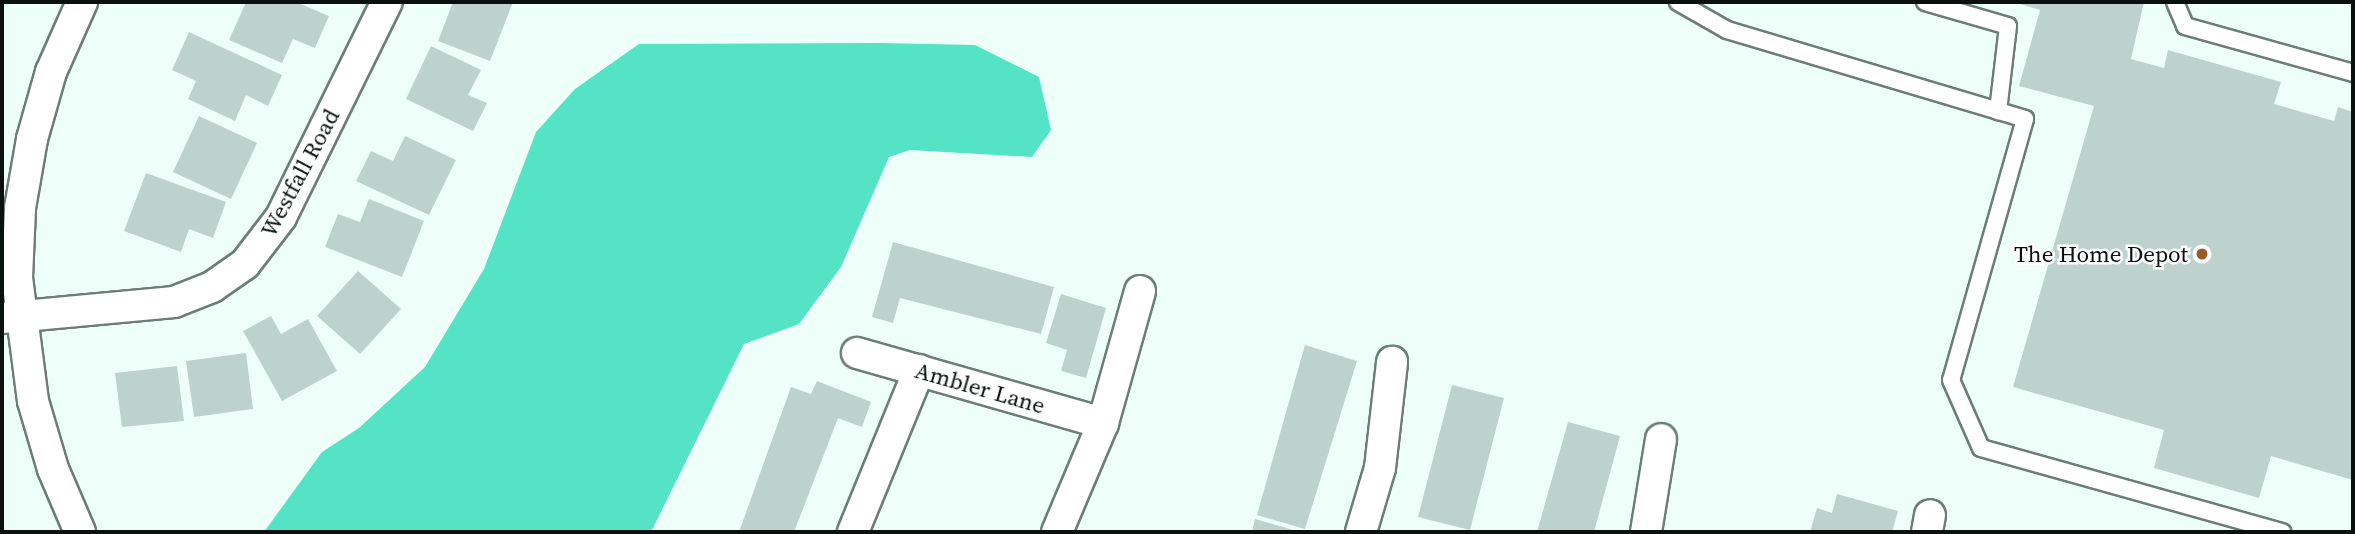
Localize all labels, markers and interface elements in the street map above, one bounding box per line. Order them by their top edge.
street label: Westfall Road [255,104,345,242]
place label: The Home Depot [2014,240,2188,268]
marker: The Home Depot [2194,246,2210,262]
street label: Ambler Lane [912,356,1048,420]

